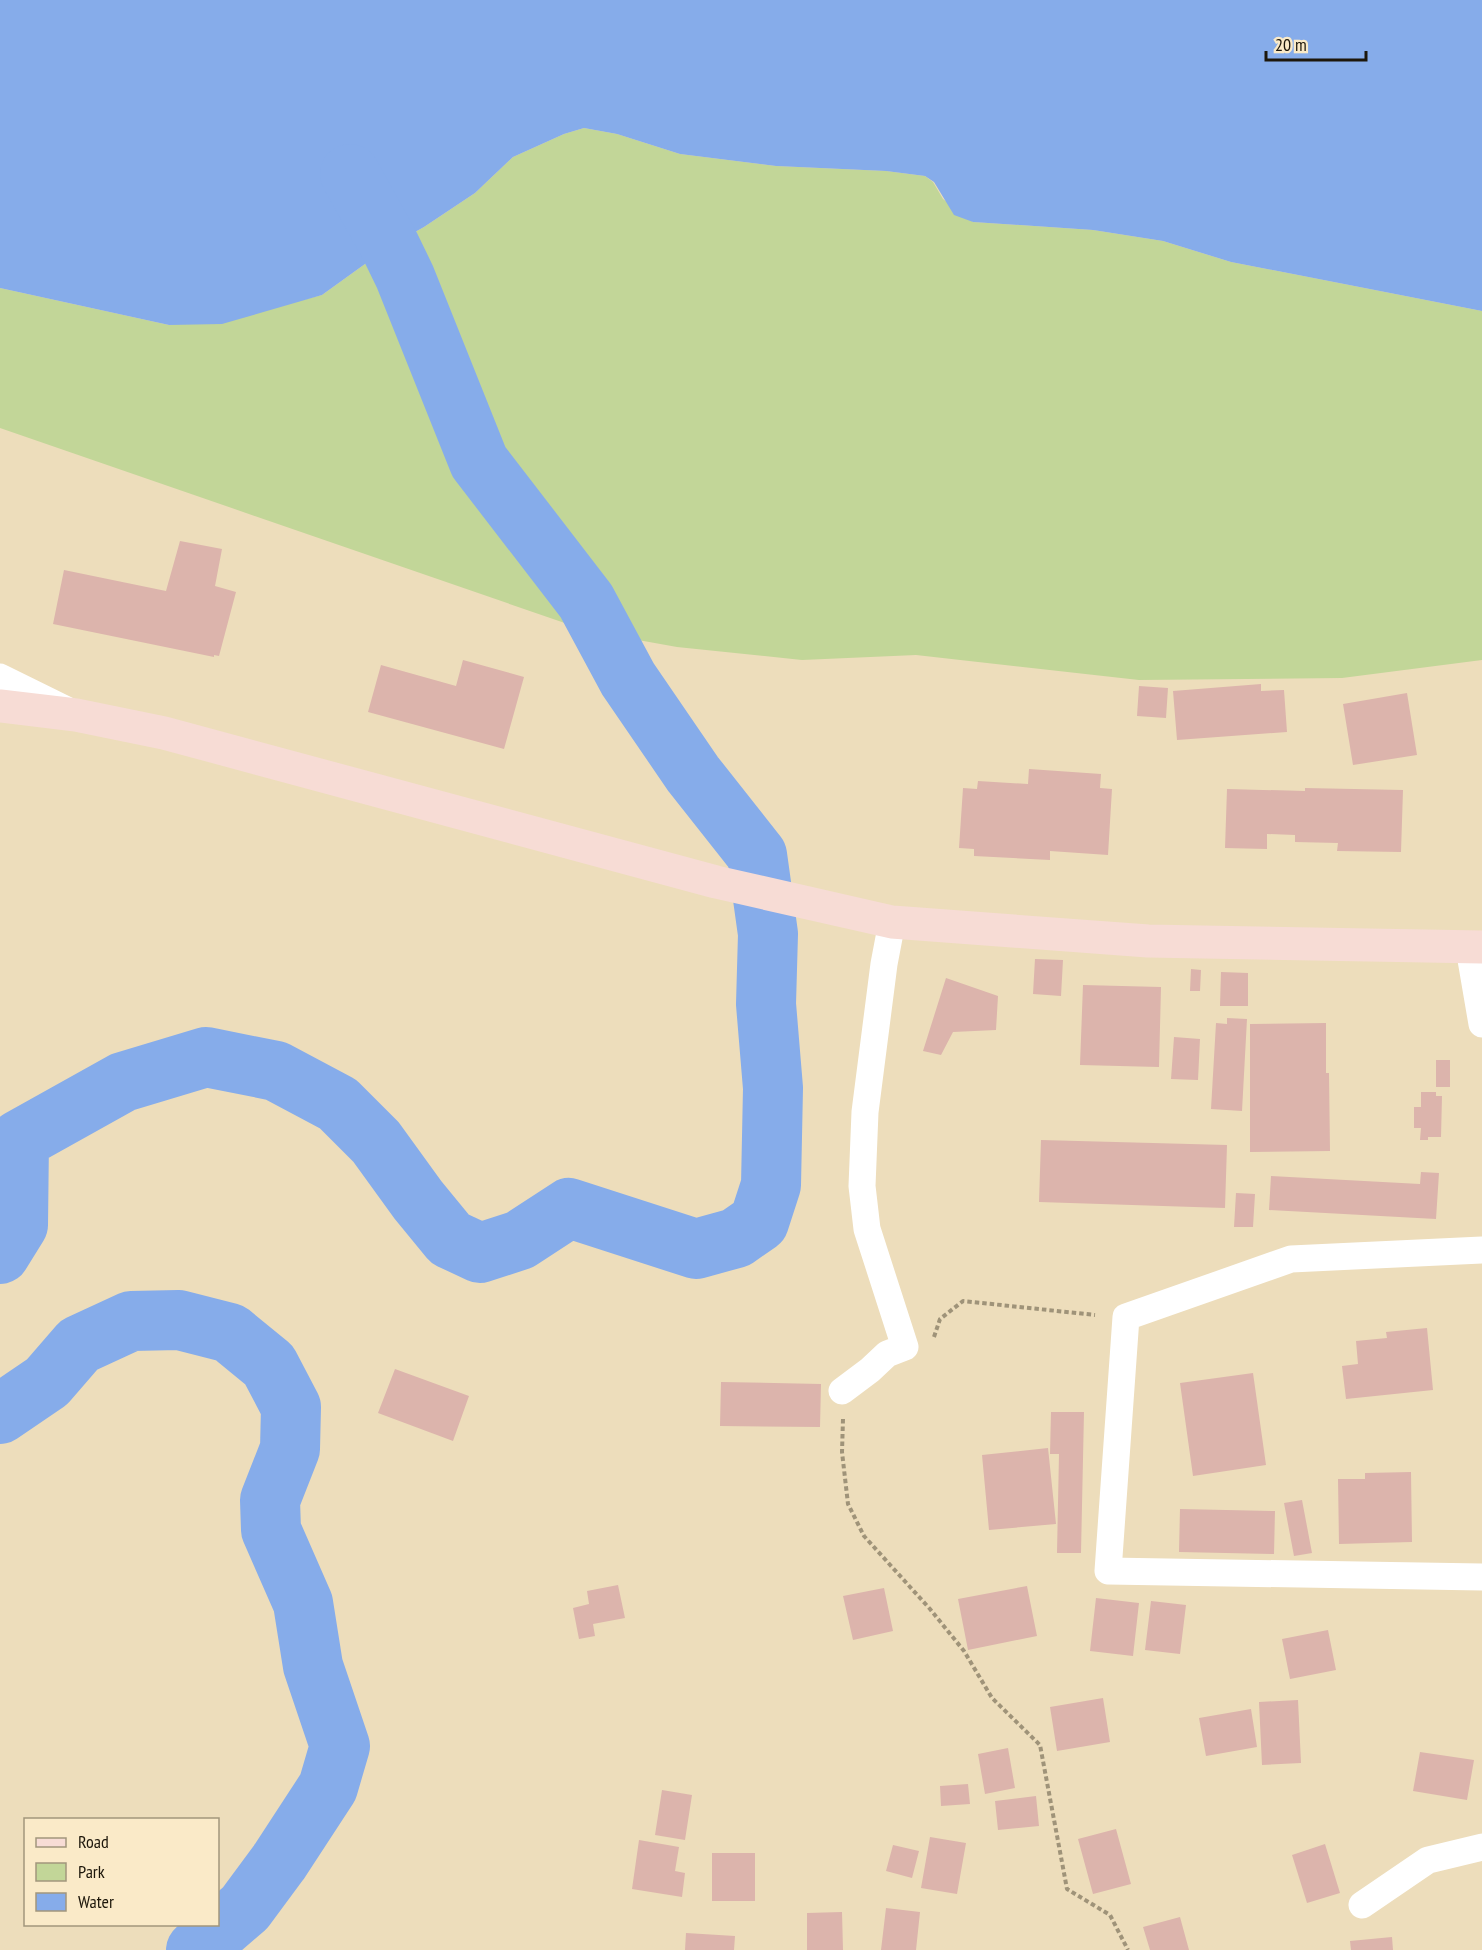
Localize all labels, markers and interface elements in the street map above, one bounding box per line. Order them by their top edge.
scale bar [1266,24,1366,62]
text: 20 m [1275,33,1307,56]
legend [24,1818,219,1926]
text: Road [78,1830,109,1853]
text: Park [78,1860,105,1883]
text: Water [78,1890,114,1913]

